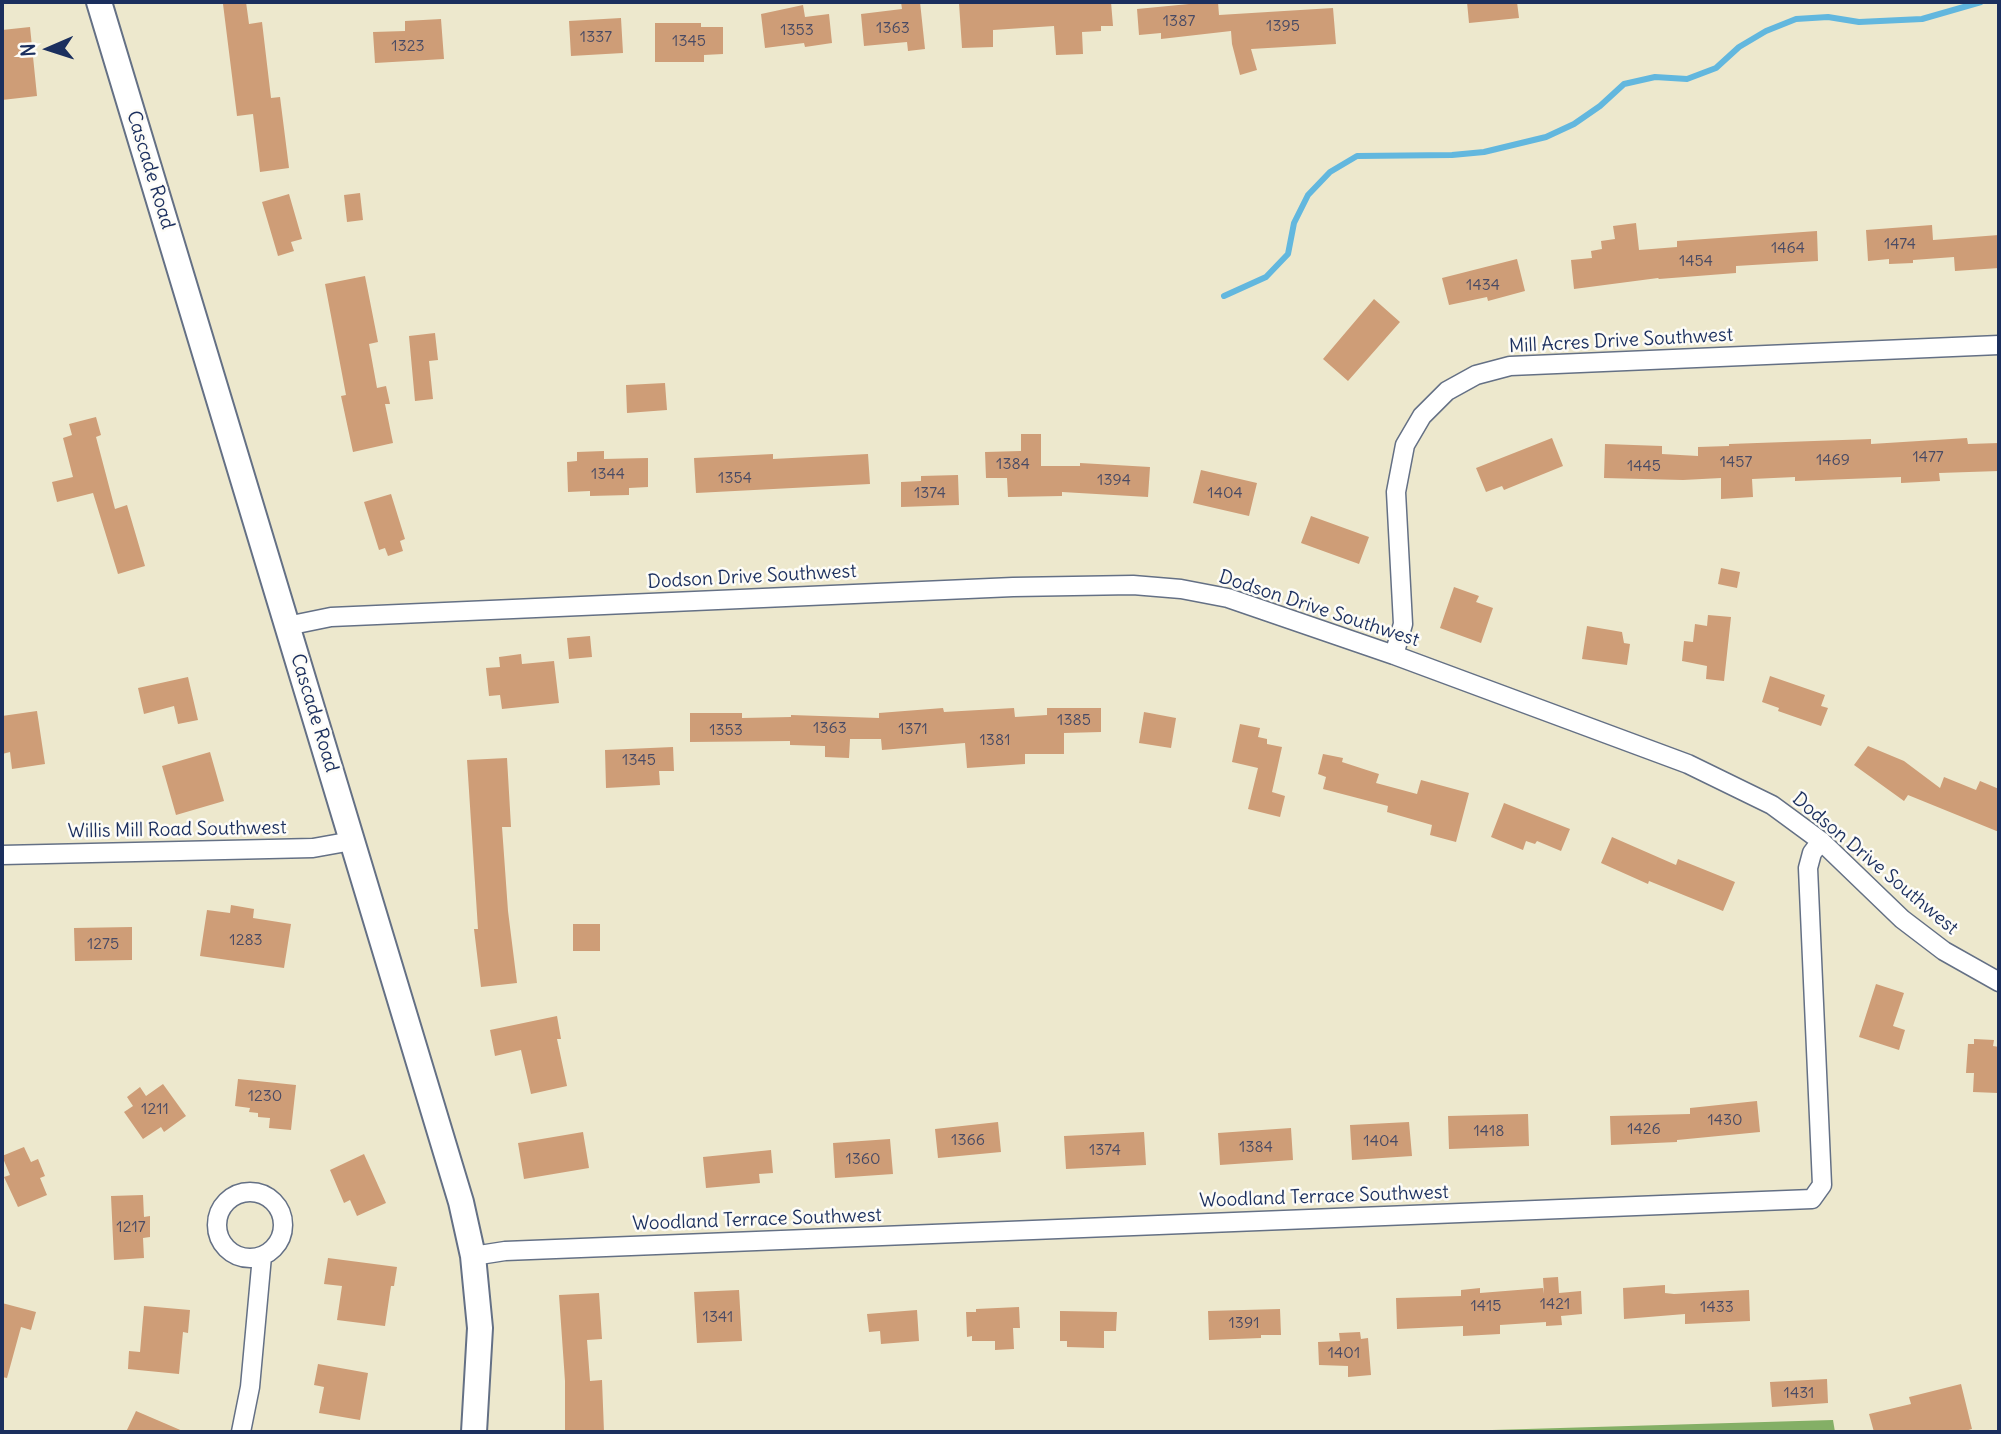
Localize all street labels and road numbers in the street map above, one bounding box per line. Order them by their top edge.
street label: Cascade Road [121,108,179,232]
street label: Mill Acres Drive Southwest [1508,324,1734,358]
street label: Dodson Drive Southwest [647,560,857,594]
street label: Dodson Drive Southwest [1216,566,1422,652]
street label: Cascade Road [285,651,343,775]
street label: Dodson Drive Southwest [1787,788,1963,940]
street label: Willis Mill Road Southwest [67,817,287,843]
street label: Woodland Terrace Southwest [1199,1181,1449,1213]
street label: Woodland Terrace Southwest [632,1204,882,1236]

